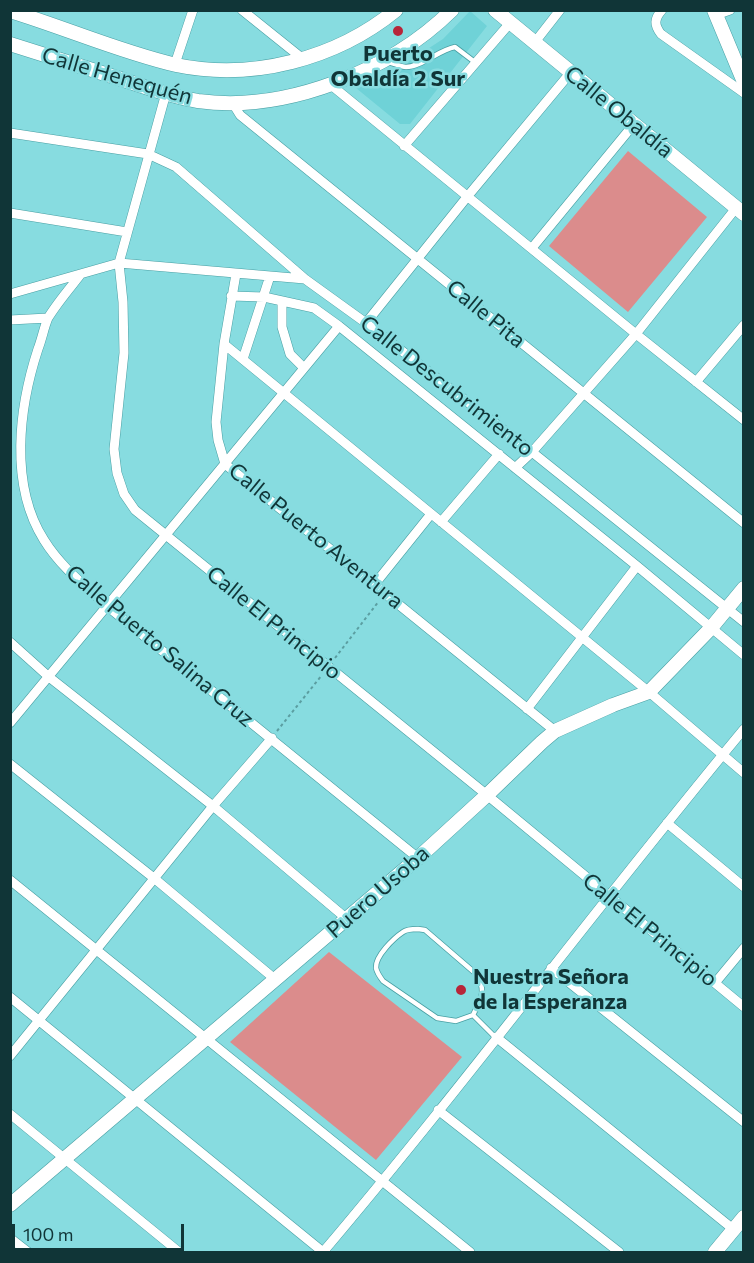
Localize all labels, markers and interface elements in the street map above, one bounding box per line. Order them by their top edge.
marker: Puerto Obaldía 2 Sur [391,24,405,38]
place label: Puerto Obaldía 2 Sur [331,41,465,92]
street label: Calle Henequén [39,42,195,110]
street label: Calle Obaldía [560,60,678,164]
street label: Calle Pita [441,274,531,354]
street label: Calle Descubrimiento [355,310,539,462]
street label: Calle Puerto Aventura [223,457,409,615]
street label: Calle Puerto Salina Cruz [61,560,259,732]
street label: Calle El Principio [201,561,347,685]
street label: Puero Usoba [321,840,435,944]
street label: Calle El Principio [577,868,723,992]
place label: Nuestra Señora de la Esperanza [473,964,629,1016]
marker: Nuestra Señora de la Esperanza [454,983,468,997]
scale bar [15,1212,188,1250]
text: 100 m [23,1223,73,1245]

